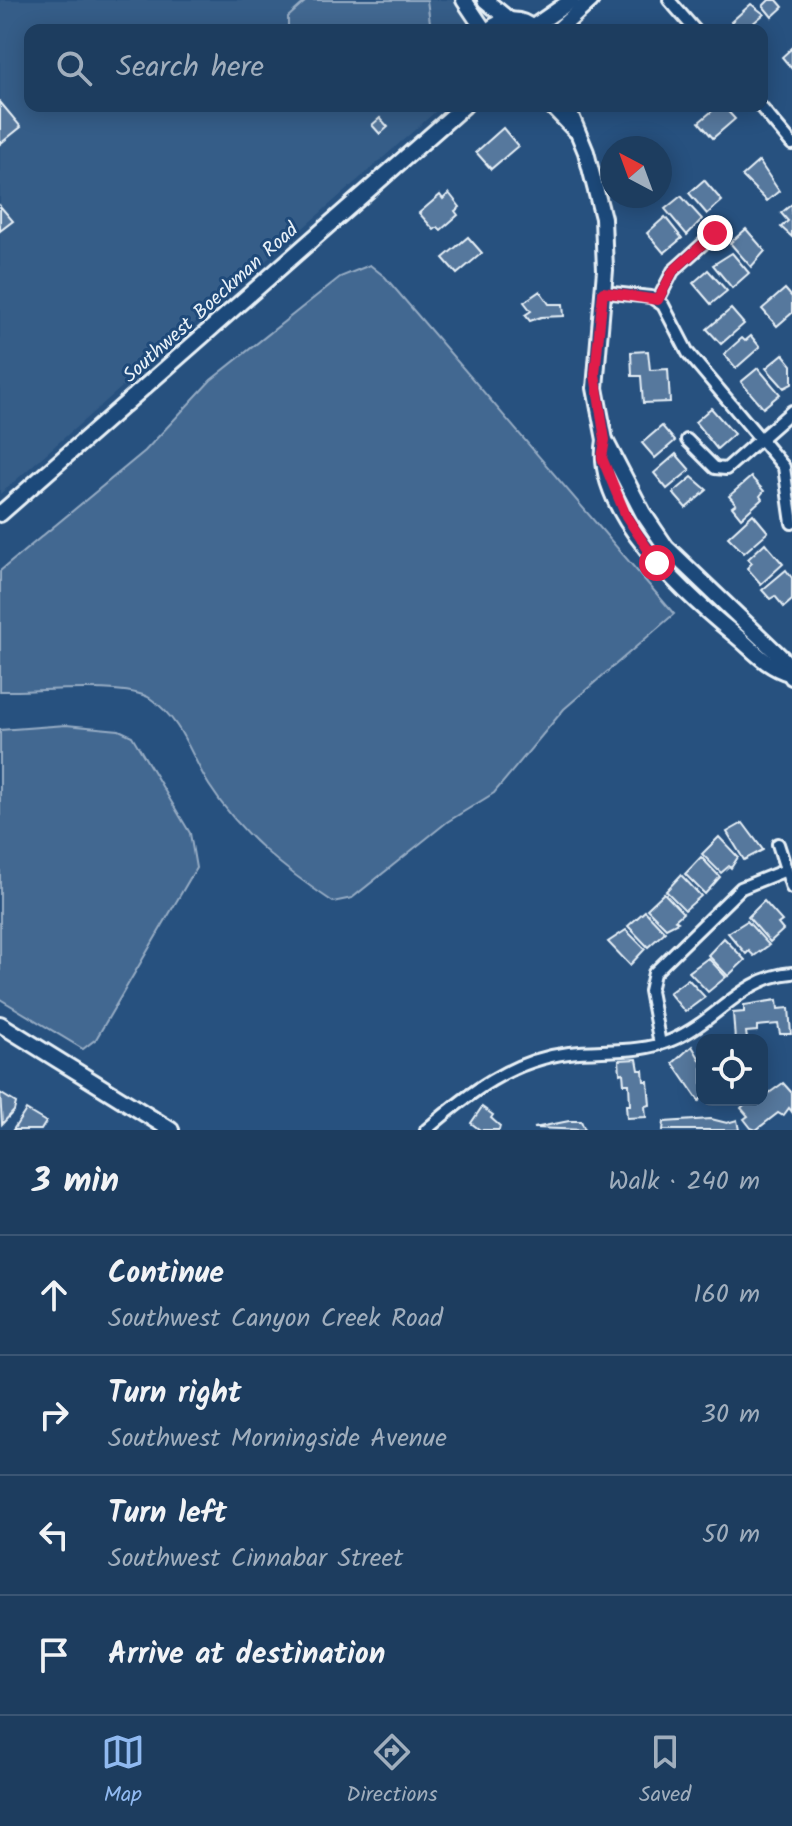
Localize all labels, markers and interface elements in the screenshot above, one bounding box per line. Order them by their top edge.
search box [24,24,768,112]
text: Search here [116,44,264,92]
icon: search [52,46,96,90]
north arrow [600,136,672,208]
street label: Southwest Boeckman Road [116,215,307,392]
route end [697,215,733,251]
route start [639,545,675,581]
map controls [696,1034,768,1106]
button: locate [696,1034,768,1106]
text: 3 min [32,1155,119,1209]
text: Walk · 240 m [608,1161,760,1203]
text: Continue [108,1250,224,1298]
icon: ahead [32,1273,76,1317]
text: 160 m [693,1274,760,1316]
text: Southwest Canyon Creek Road [108,1298,443,1340]
text: Turn right [108,1370,241,1418]
icon: right [32,1393,76,1437]
text: 30 m [701,1394,760,1436]
text: Southwest Morningside Avenue [108,1418,447,1460]
text: Turn left [108,1490,227,1538]
icon: left [32,1513,76,1557]
text: 50 m [702,1514,760,1556]
text: Southwest Cinnabar Street [108,1538,403,1580]
text: Arrive at destination [108,1631,385,1679]
icon: arrive [32,1633,76,1677]
tab: Map [101,1730,145,1813]
tab: Directions [346,1730,438,1813]
tab: Saved [639,1730,691,1813]

